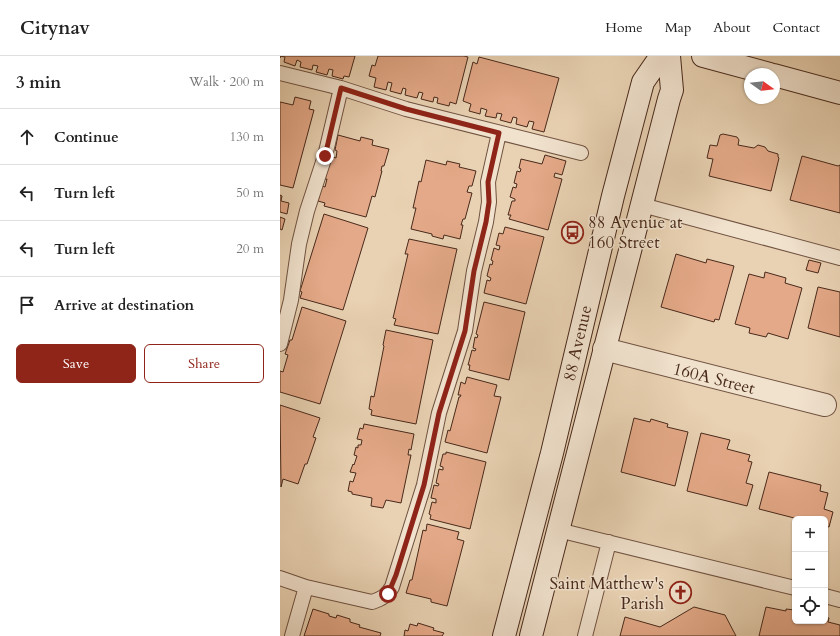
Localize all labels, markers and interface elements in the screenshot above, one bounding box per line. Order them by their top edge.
text: Citynav [20,15,90,41]
text: Home [605,18,643,37]
text: Map [665,18,691,37]
text: About [713,18,750,37]
text: Contact [772,18,820,37]
north arrow [744,68,780,104]
text: 3 min [16,71,61,94]
text: Walk · 200 m [189,73,264,91]
icon: ahead [16,126,38,148]
text: Continue [54,127,119,147]
text: 130 m [230,128,264,146]
route end [316,147,334,165]
icon: left [16,182,38,204]
text: Turn left [54,183,115,203]
text: 50 m [236,184,264,202]
place label: 88 Avenue at 160 Street [588,211,683,254]
bus stop icon: 88 Avenue at 160 Street [559,219,585,245]
icon: left [16,238,38,260]
text: Turn left [54,239,115,259]
text: 20 m [236,240,264,258]
icon: arrive [16,294,38,316]
text: Arrive at destination [54,295,194,315]
street label: 88 Avenue [558,303,597,383]
button: Save [16,344,136,383]
button: Share [144,344,264,383]
street label: 160A Street [670,357,758,400]
map controls [792,516,828,624]
button: + [792,516,828,552]
button: − [792,552,828,588]
place label: Saint Matthew's Parish [549,572,665,615]
church icon: Saint Matthew's Parish [667,580,693,606]
route start [379,585,397,603]
button: locate [792,588,828,624]

